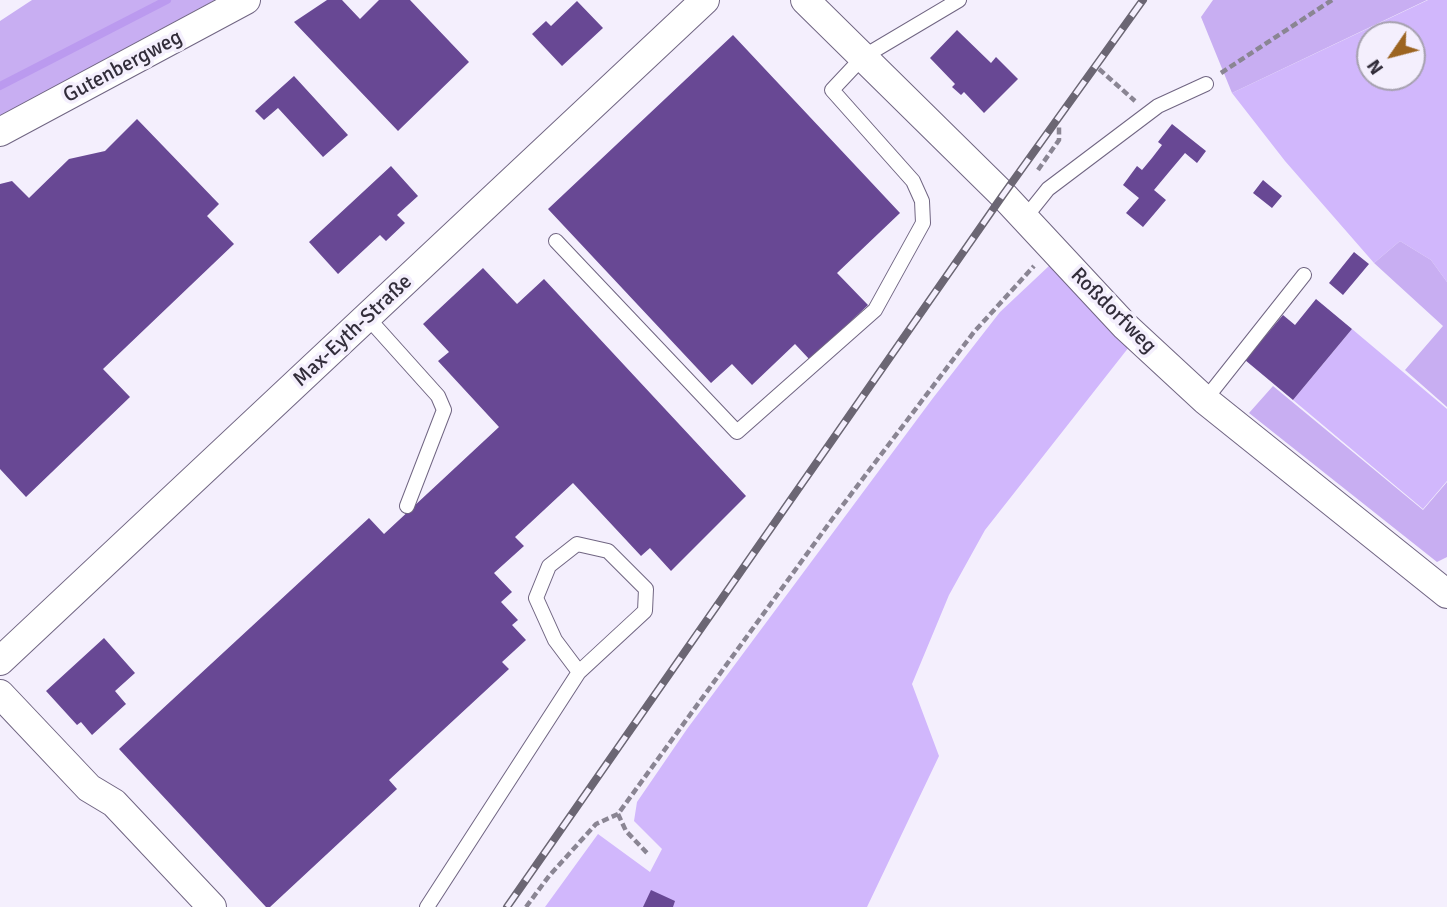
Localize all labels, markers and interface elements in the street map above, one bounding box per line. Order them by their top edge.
north arrow [1356,21,1426,91]
street label: Gutenbergweg [59,25,187,109]
text: N [1362,55,1389,79]
street label: Roßdorfweg [1065,263,1161,359]
street label: Max-Eyth-Straße [288,270,418,392]

